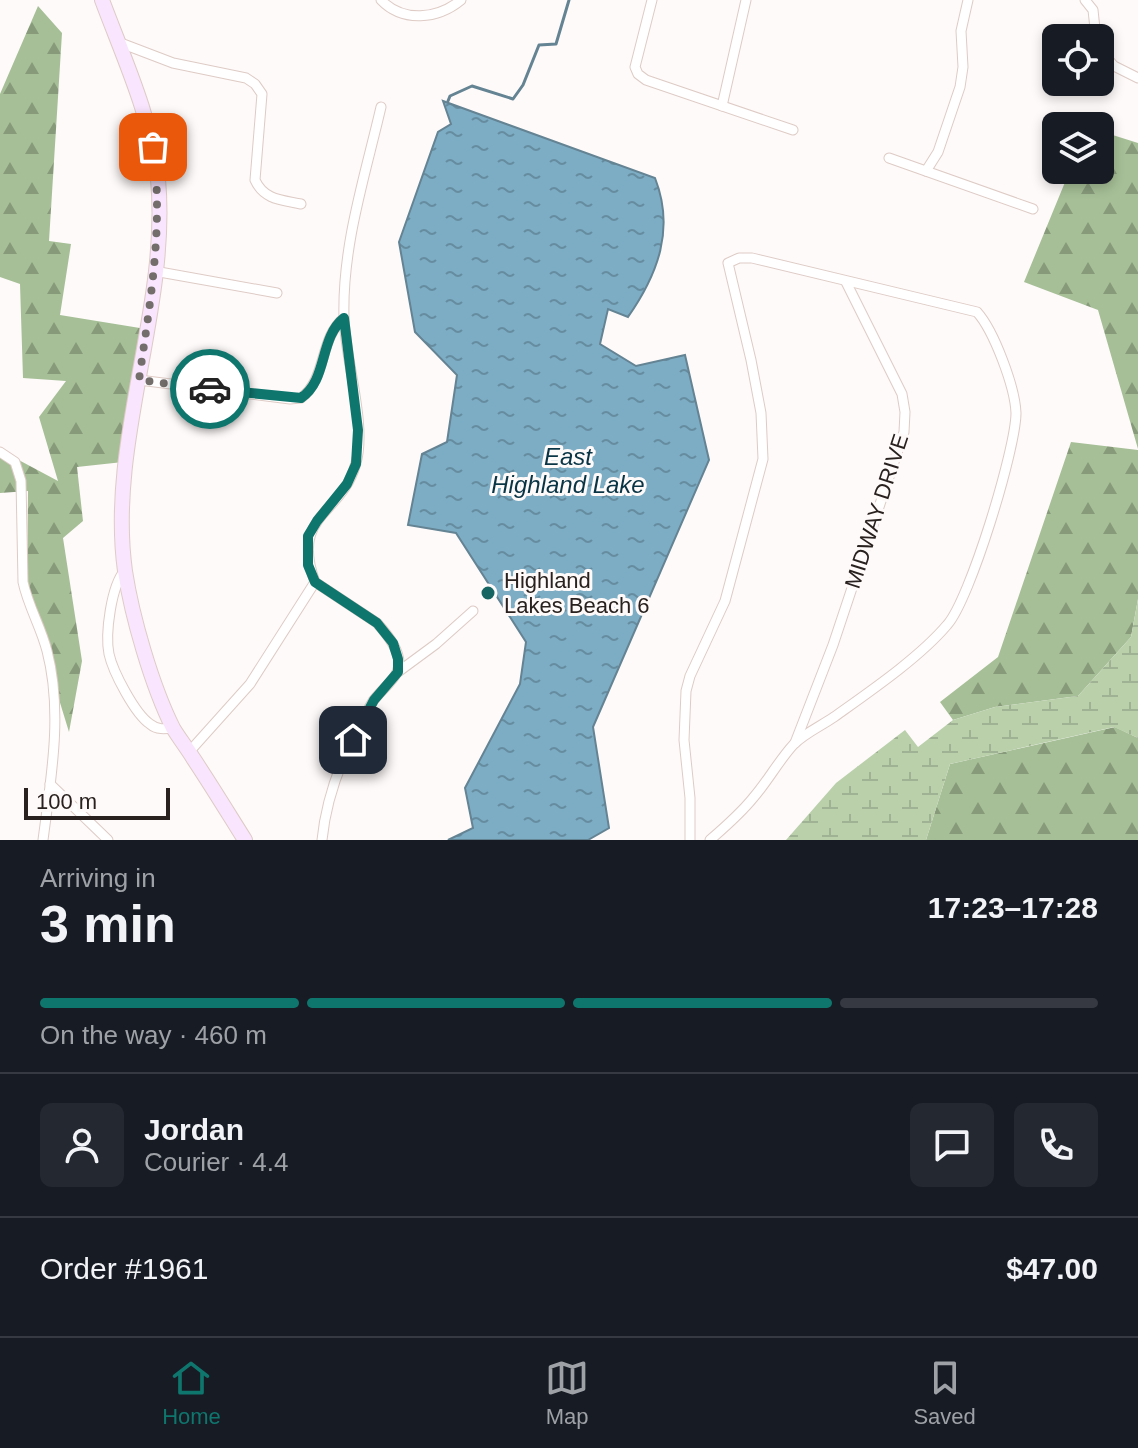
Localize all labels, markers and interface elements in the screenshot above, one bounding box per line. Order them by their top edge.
map controls [1042,24,1114,184]
button: locate [1042,24,1114,96]
button: layers [1042,112,1114,184]
pin [119,113,187,181]
icon: bag [131,125,175,169]
courier [170,349,250,429]
icon: car [188,367,232,411]
street label: MIDWAY DRIVE [840,431,913,592]
water label: East Highland Lake [491,443,645,498]
place label: Highland Lakes Beach 6 [504,568,650,618]
marker: Highland Lakes Beach 6 [479,584,497,602]
pin [319,706,387,774]
icon: home [331,718,375,762]
scale bar [24,784,170,820]
text: 100 m [36,789,97,814]
text: Arriving in [40,863,156,893]
text: 17:23–17:28 [928,891,1098,924]
text: 3 min [40,895,176,953]
text: On the way · 460 m [40,1020,267,1050]
button: person [40,1103,124,1187]
button: chat [910,1103,994,1187]
button: phone [1014,1103,1098,1187]
text: Jordan [144,1113,244,1146]
text: Courier · 4.4 [144,1147,289,1177]
text: Order #1961 [40,1252,208,1285]
text: $47.00 [1006,1252,1098,1285]
tab: Home [162,1356,221,1430]
tab: Map [545,1356,589,1430]
tab: Saved [913,1356,976,1430]

